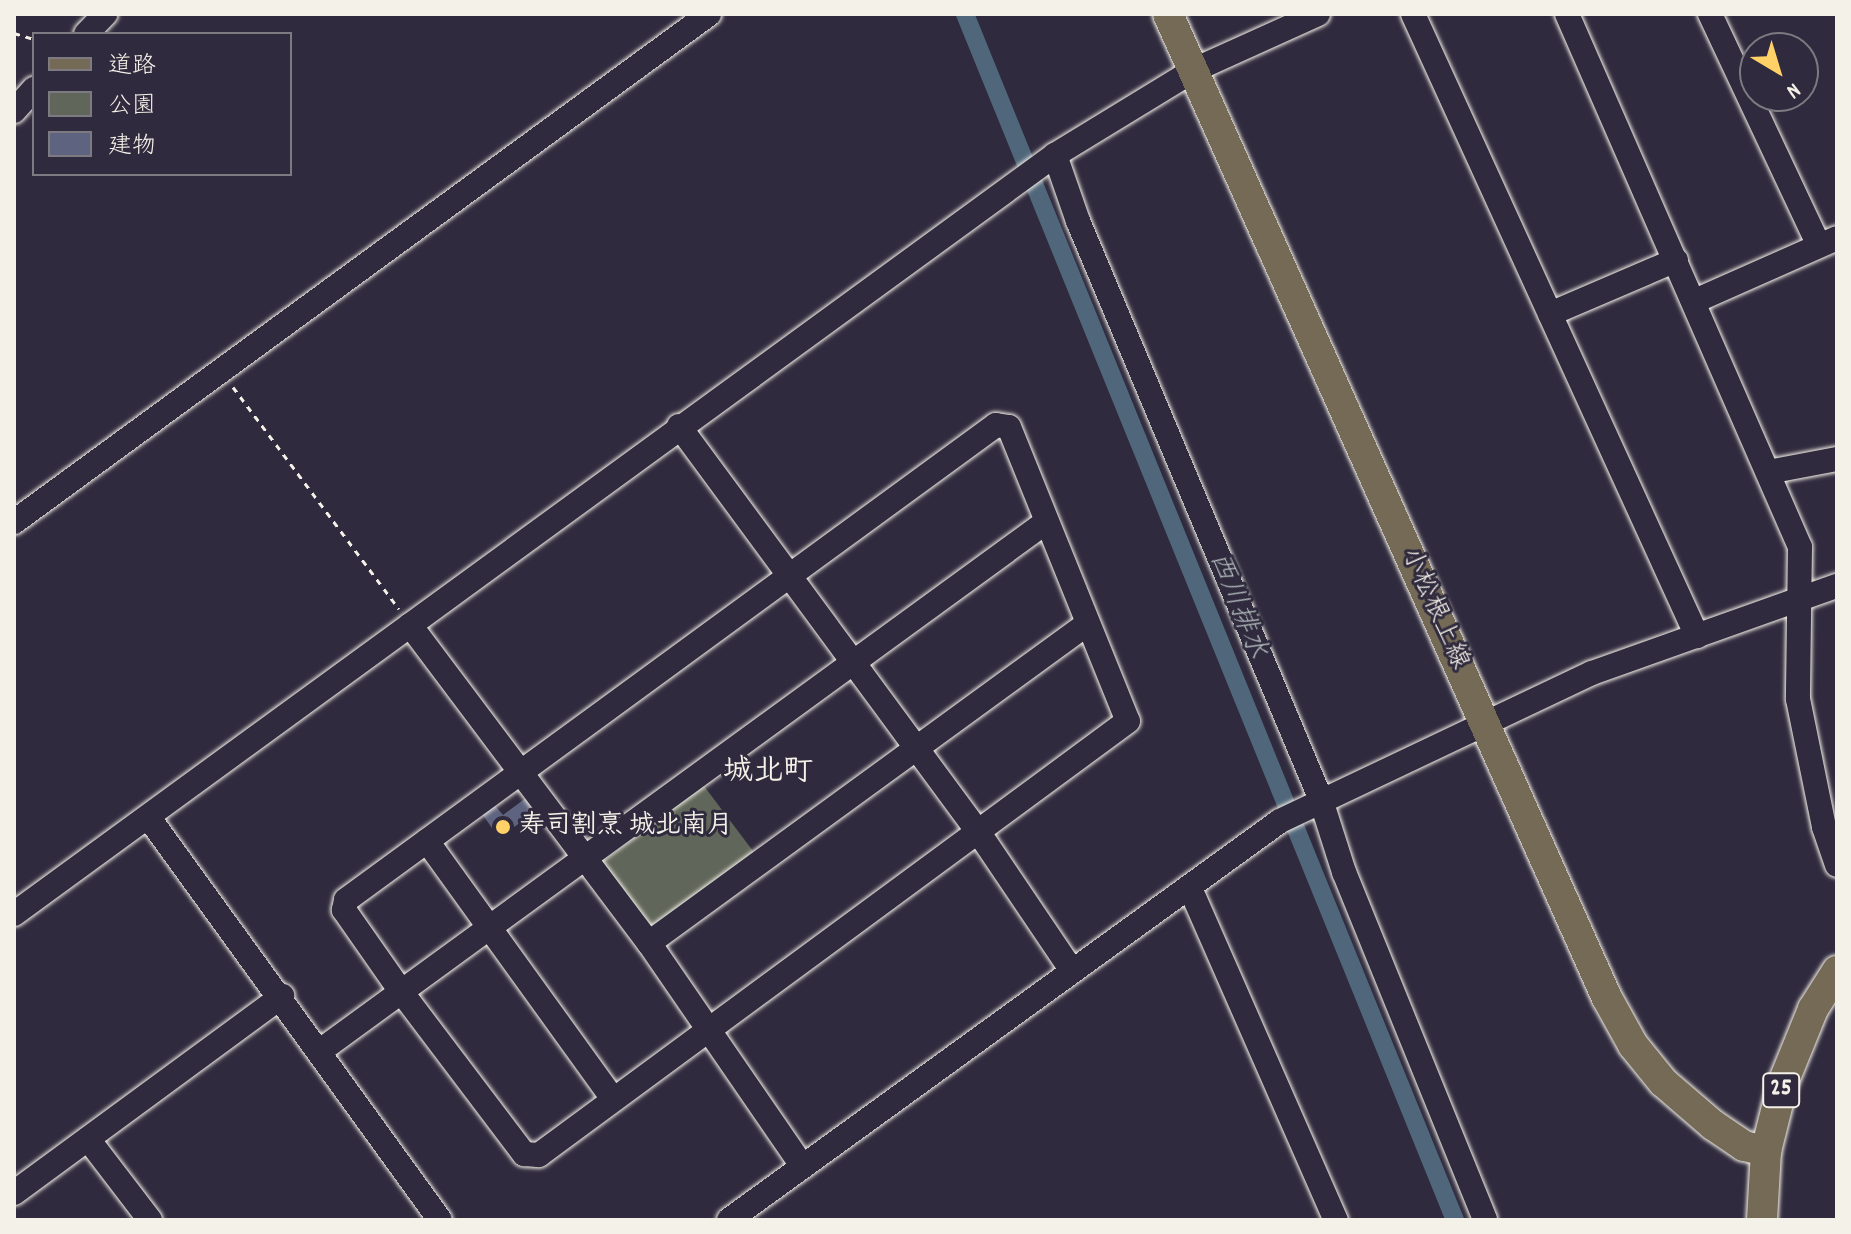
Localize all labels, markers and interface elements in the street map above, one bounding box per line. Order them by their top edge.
legend [32,32,292,176]
north arrow [1739,32,1819,112]
text: 道路 [108,50,156,84]
text: N [1779,74,1807,105]
text: 公園 [108,90,156,124]
text: 建物 [108,130,156,164]
street label: 小松根上線 [1393,543,1475,675]
water label: 西川排水 [1199,548,1273,664]
district label: 城北町 [723,756,813,792]
place label: 寿司割烹 城北南月 [519,811,733,843]
marker: 寿司割烹 城北南月 [494,818,512,836]
road number: 25 [1761,1070,1801,1110]

